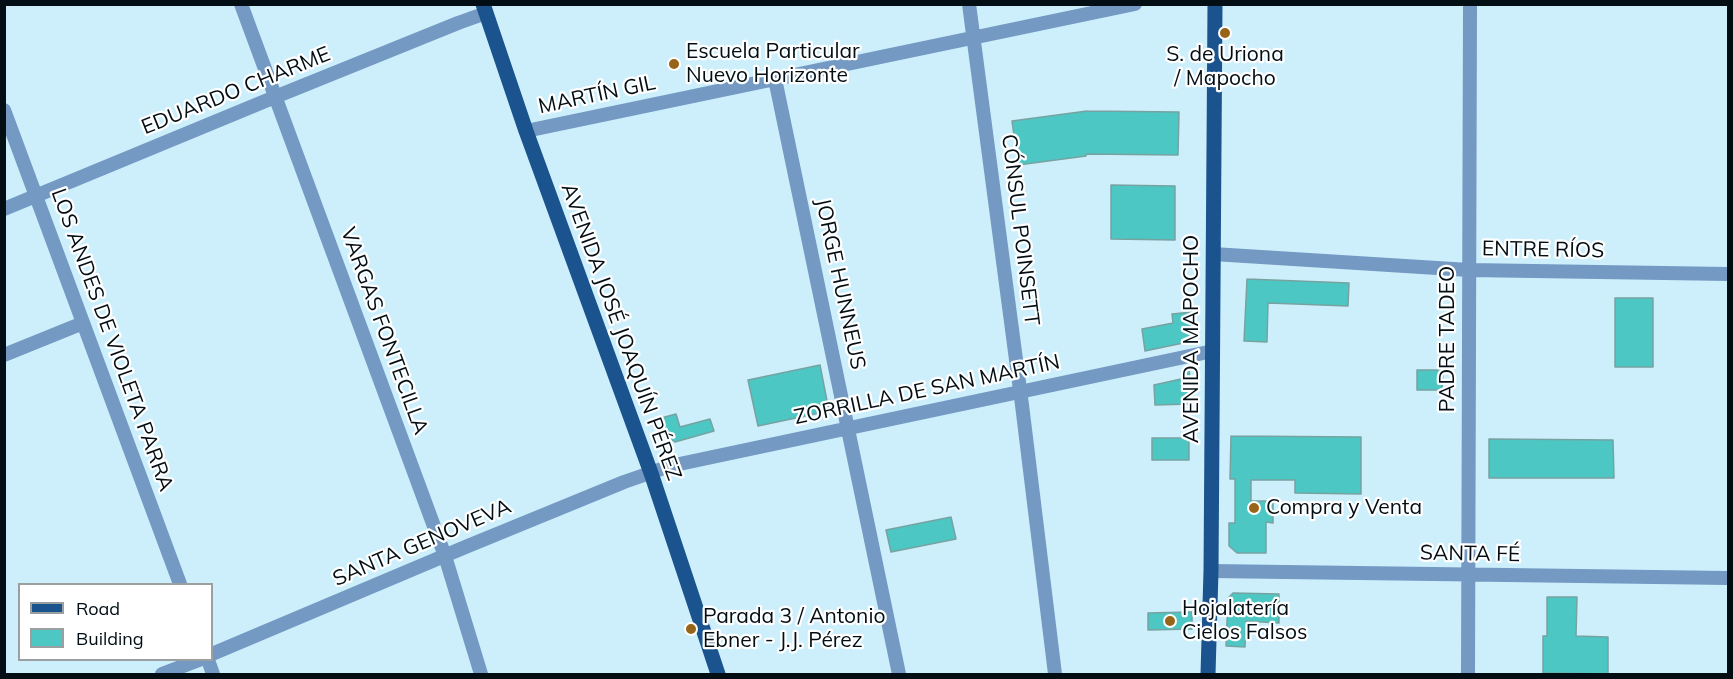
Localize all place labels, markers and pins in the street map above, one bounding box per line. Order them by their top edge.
marker: S. de Uriona / Mapocho [1218,26,1232,40]
place label: Escuela Particular Nuevo Horizonte [686,39,860,89]
place label: S. de Uriona / Mapocho [1166,42,1284,92]
marker: Escuela Particular Nuevo Horizonte [667,57,681,71]
place label: Compra y Venta [1266,495,1422,521]
marker: Compra y Venta [1247,501,1261,515]
place label: Hojalatería Cielos Falsos [1182,596,1307,646]
place label: Parada 3 / Antonio Ebner - J.J. Pérez [703,604,885,654]
marker: Hojalatería Cielos Falsos [1163,614,1177,628]
marker: Parada 3 / Antonio Ebner - J.J. Pérez [684,622,698,636]

